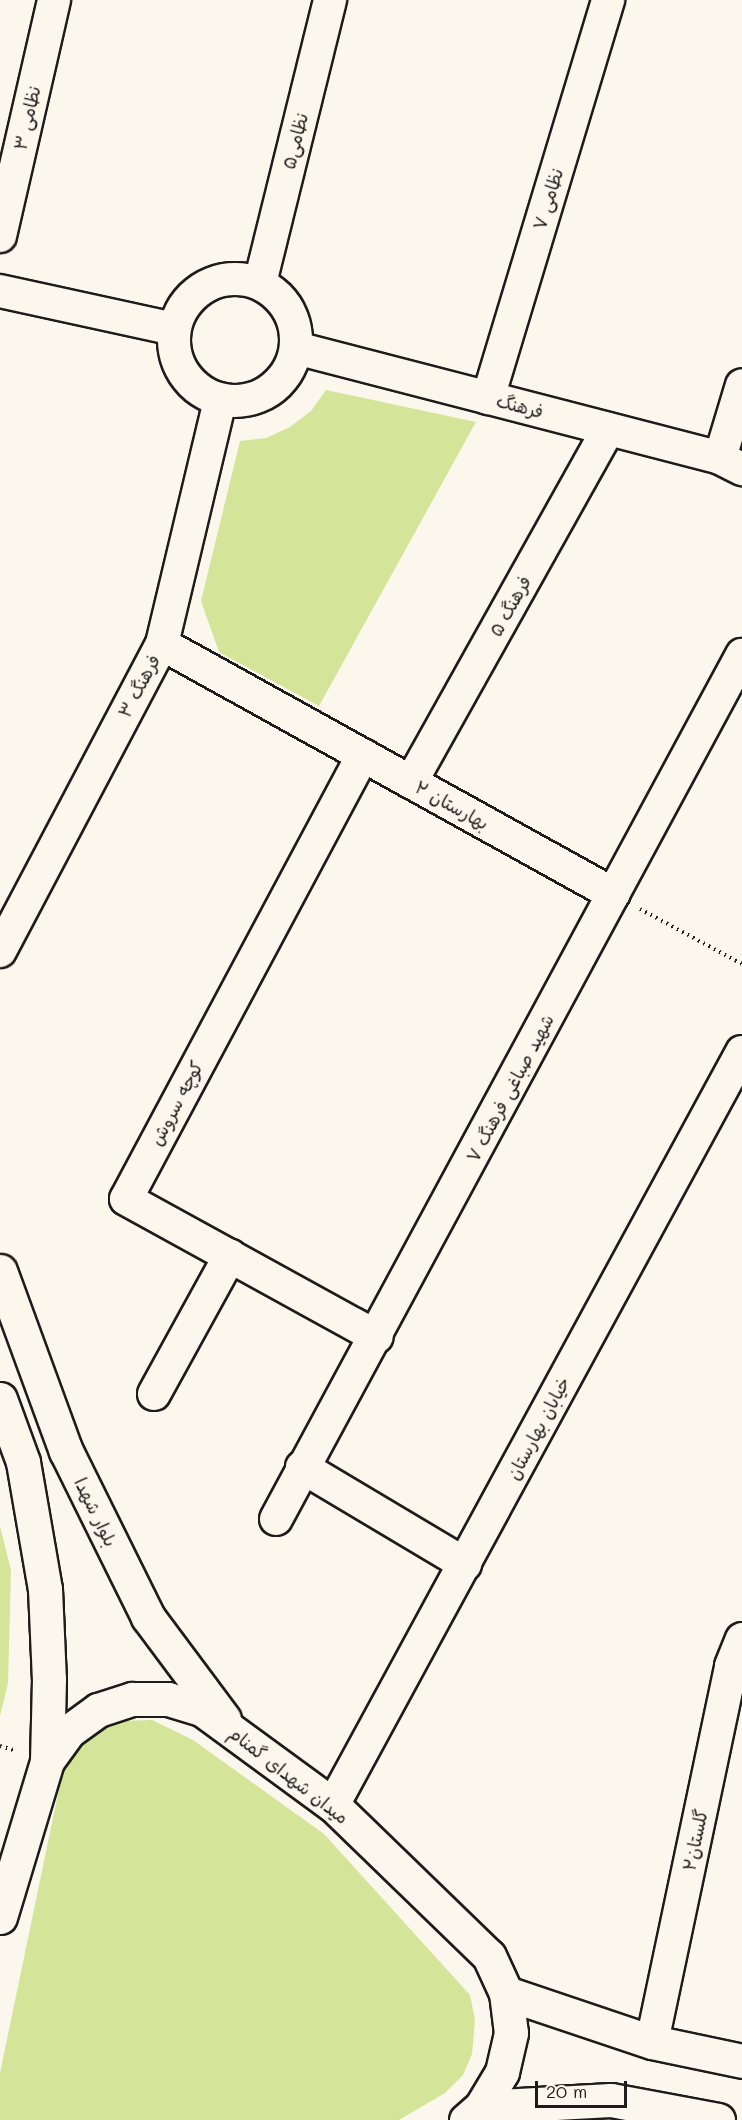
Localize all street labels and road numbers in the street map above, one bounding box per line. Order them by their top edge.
street label: نظامی ۳ [9,84,45,152]
street label: نظامی۵ [278,111,312,171]
street label: نظامی ۷ [528,166,568,232]
street label: فرهنگ [494,389,546,423]
street label: فرهنگ ۵ [485,572,535,640]
street label: فرهنگ ۳ [113,651,165,721]
street label: بهارستان ۲ [411,776,493,834]
street label: شهید صباغی فرهنگ ۷ [462,1010,558,1166]
street label: کوچه سروش [145,1057,207,1149]
street label: خیابان بهارستان [502,1373,574,1483]
street label: بلوار شهدا [70,1474,122,1550]
street label: میدان شهدای گمنام [225,1722,353,1828]
street label: گلستان۲ [678,1807,712,1873]

